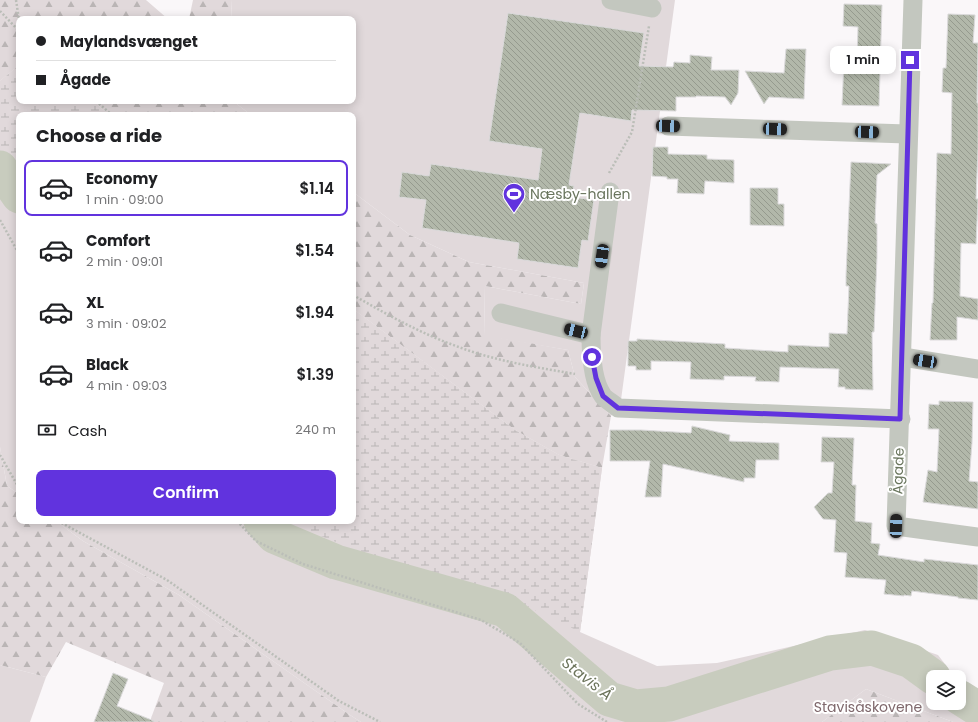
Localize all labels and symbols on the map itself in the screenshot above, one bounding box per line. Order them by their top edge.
callout: 1 min [830,46,896,74]
route end [901,51,919,69]
car [656,120,680,132]
car [763,123,787,135]
car [855,126,879,138]
sports icon: Næsby-hallen [501,181,527,214]
place label: Næsby-hallen [530,184,631,204]
car [594,243,610,269]
car [563,322,589,340]
route start [583,348,601,366]
car [912,353,938,369]
street label: Ågade [887,447,909,495]
car [890,514,902,538]
water label: Stavis Å [558,652,617,705]
park label: Stavisåskovene [814,697,923,717]

